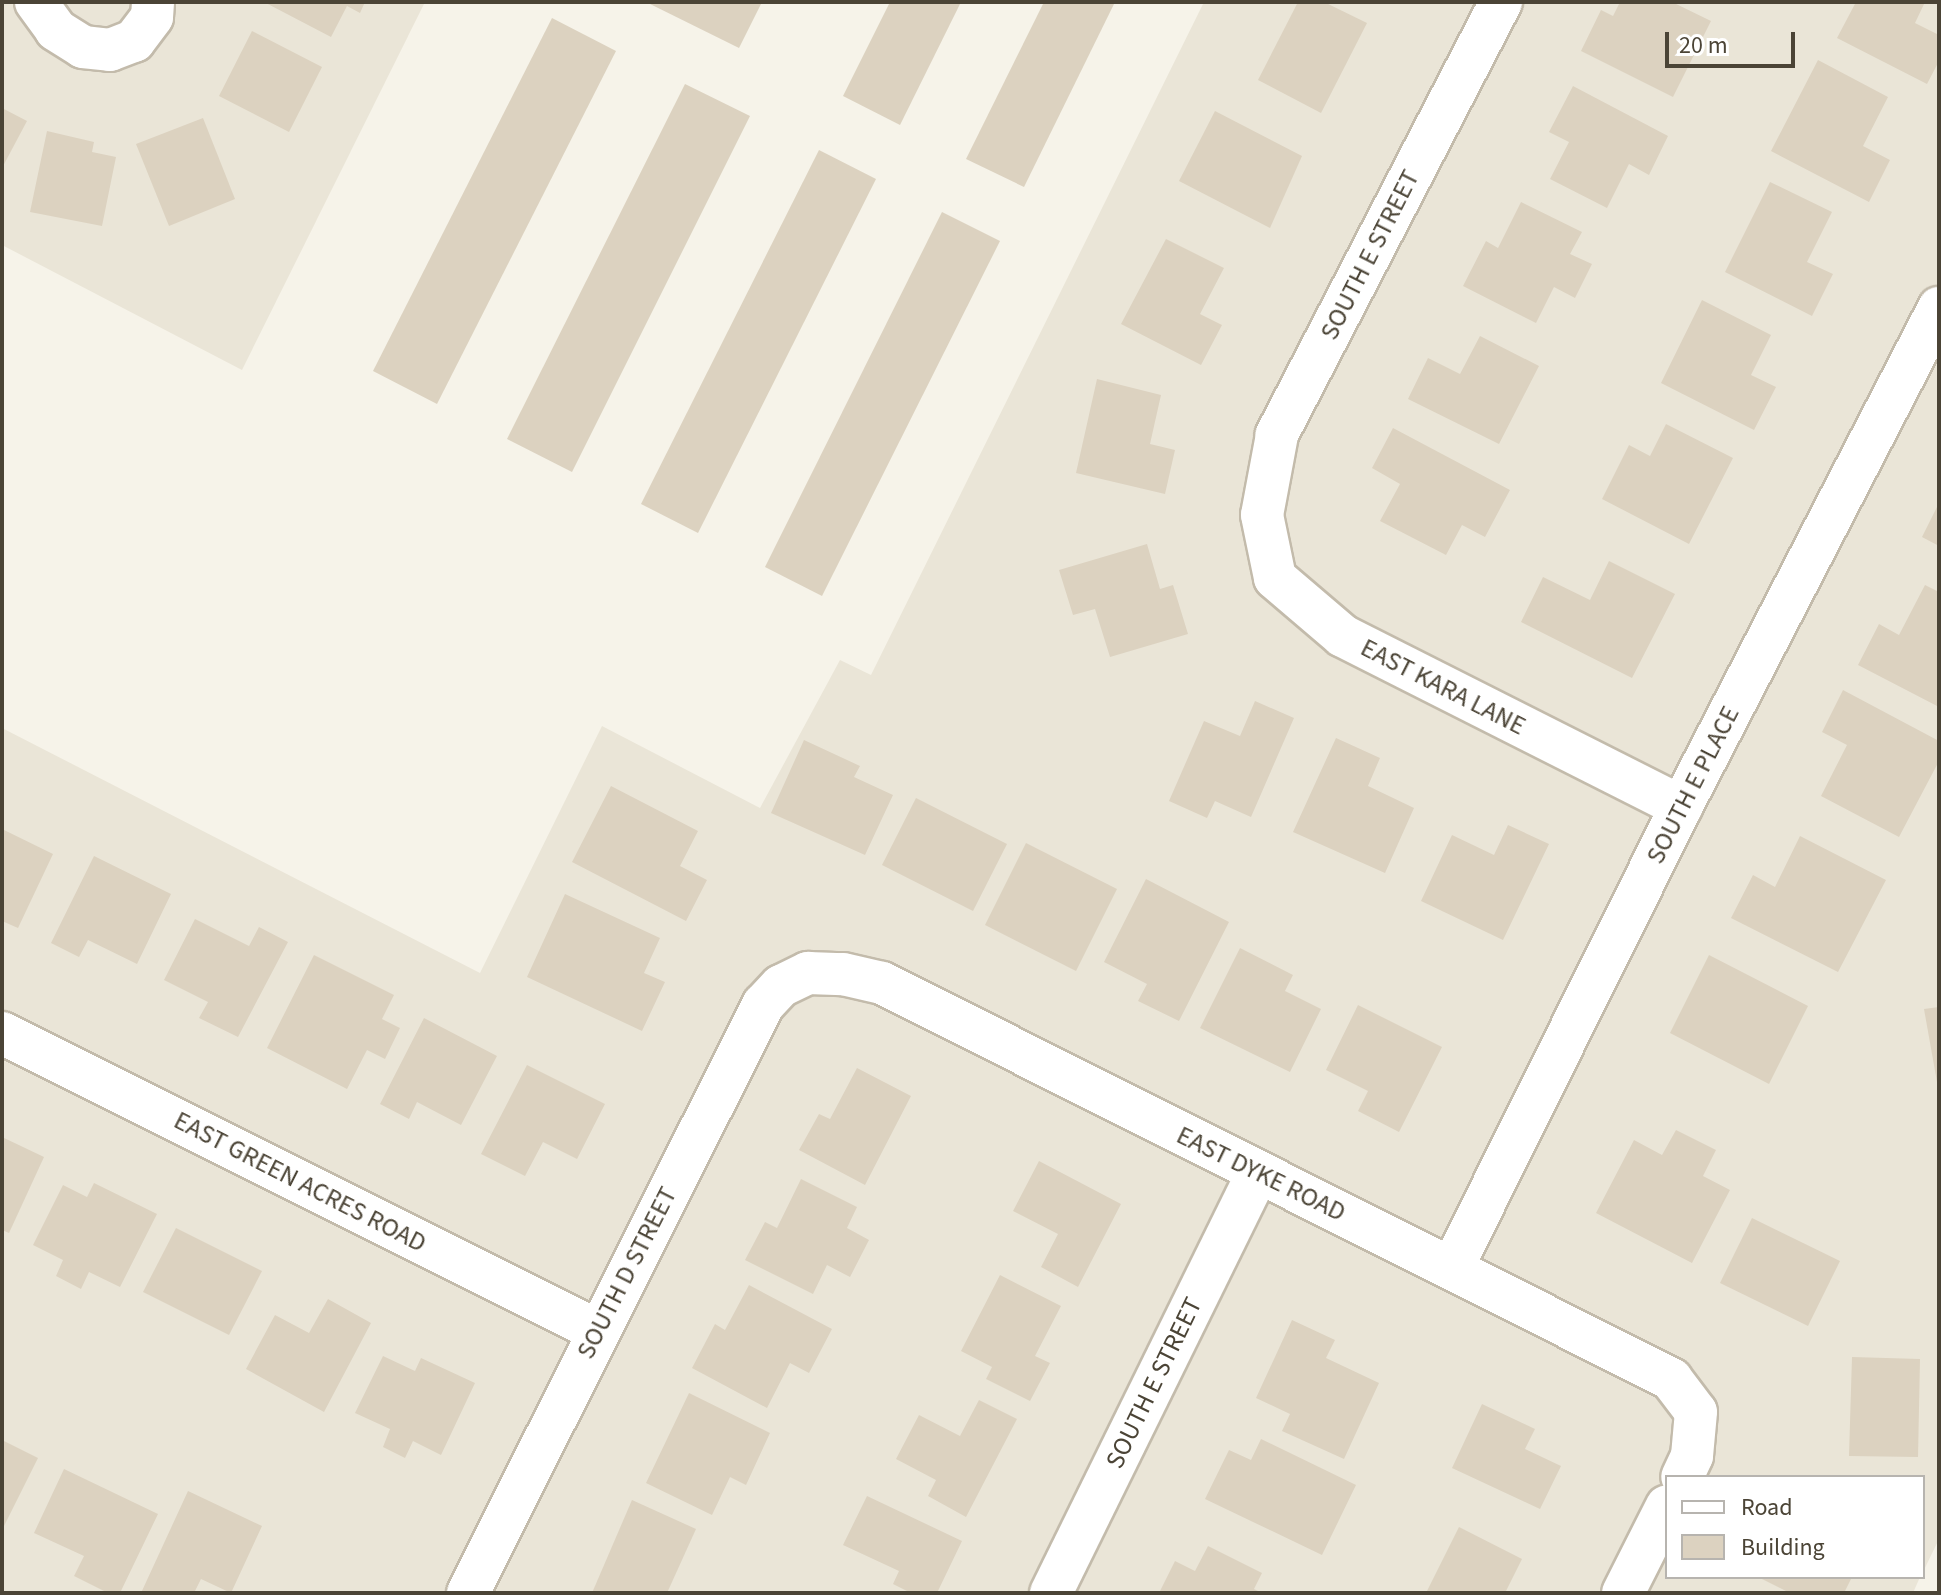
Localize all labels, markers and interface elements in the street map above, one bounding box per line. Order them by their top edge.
scale bar [1669,16,1799,66]
text: 20 m [1679,28,1728,63]
street label: SOUTH E STREET [1314,165,1426,345]
street label: EAST KARA LANE [1355,632,1531,742]
street label: SOUTH E PLACE [1640,701,1746,869]
street label: EAST GREEN ACRES ROAD [169,1105,431,1259]
street label: EAST DYKE ROAD [1171,1120,1351,1228]
street label: SOUTH D STREET [570,1182,684,1364]
street label: SOUTH E STREET [1099,1292,1209,1474]
legend [1665,1475,1925,1579]
text: Road [1741,1490,1793,1525]
text: Building [1741,1530,1825,1565]

